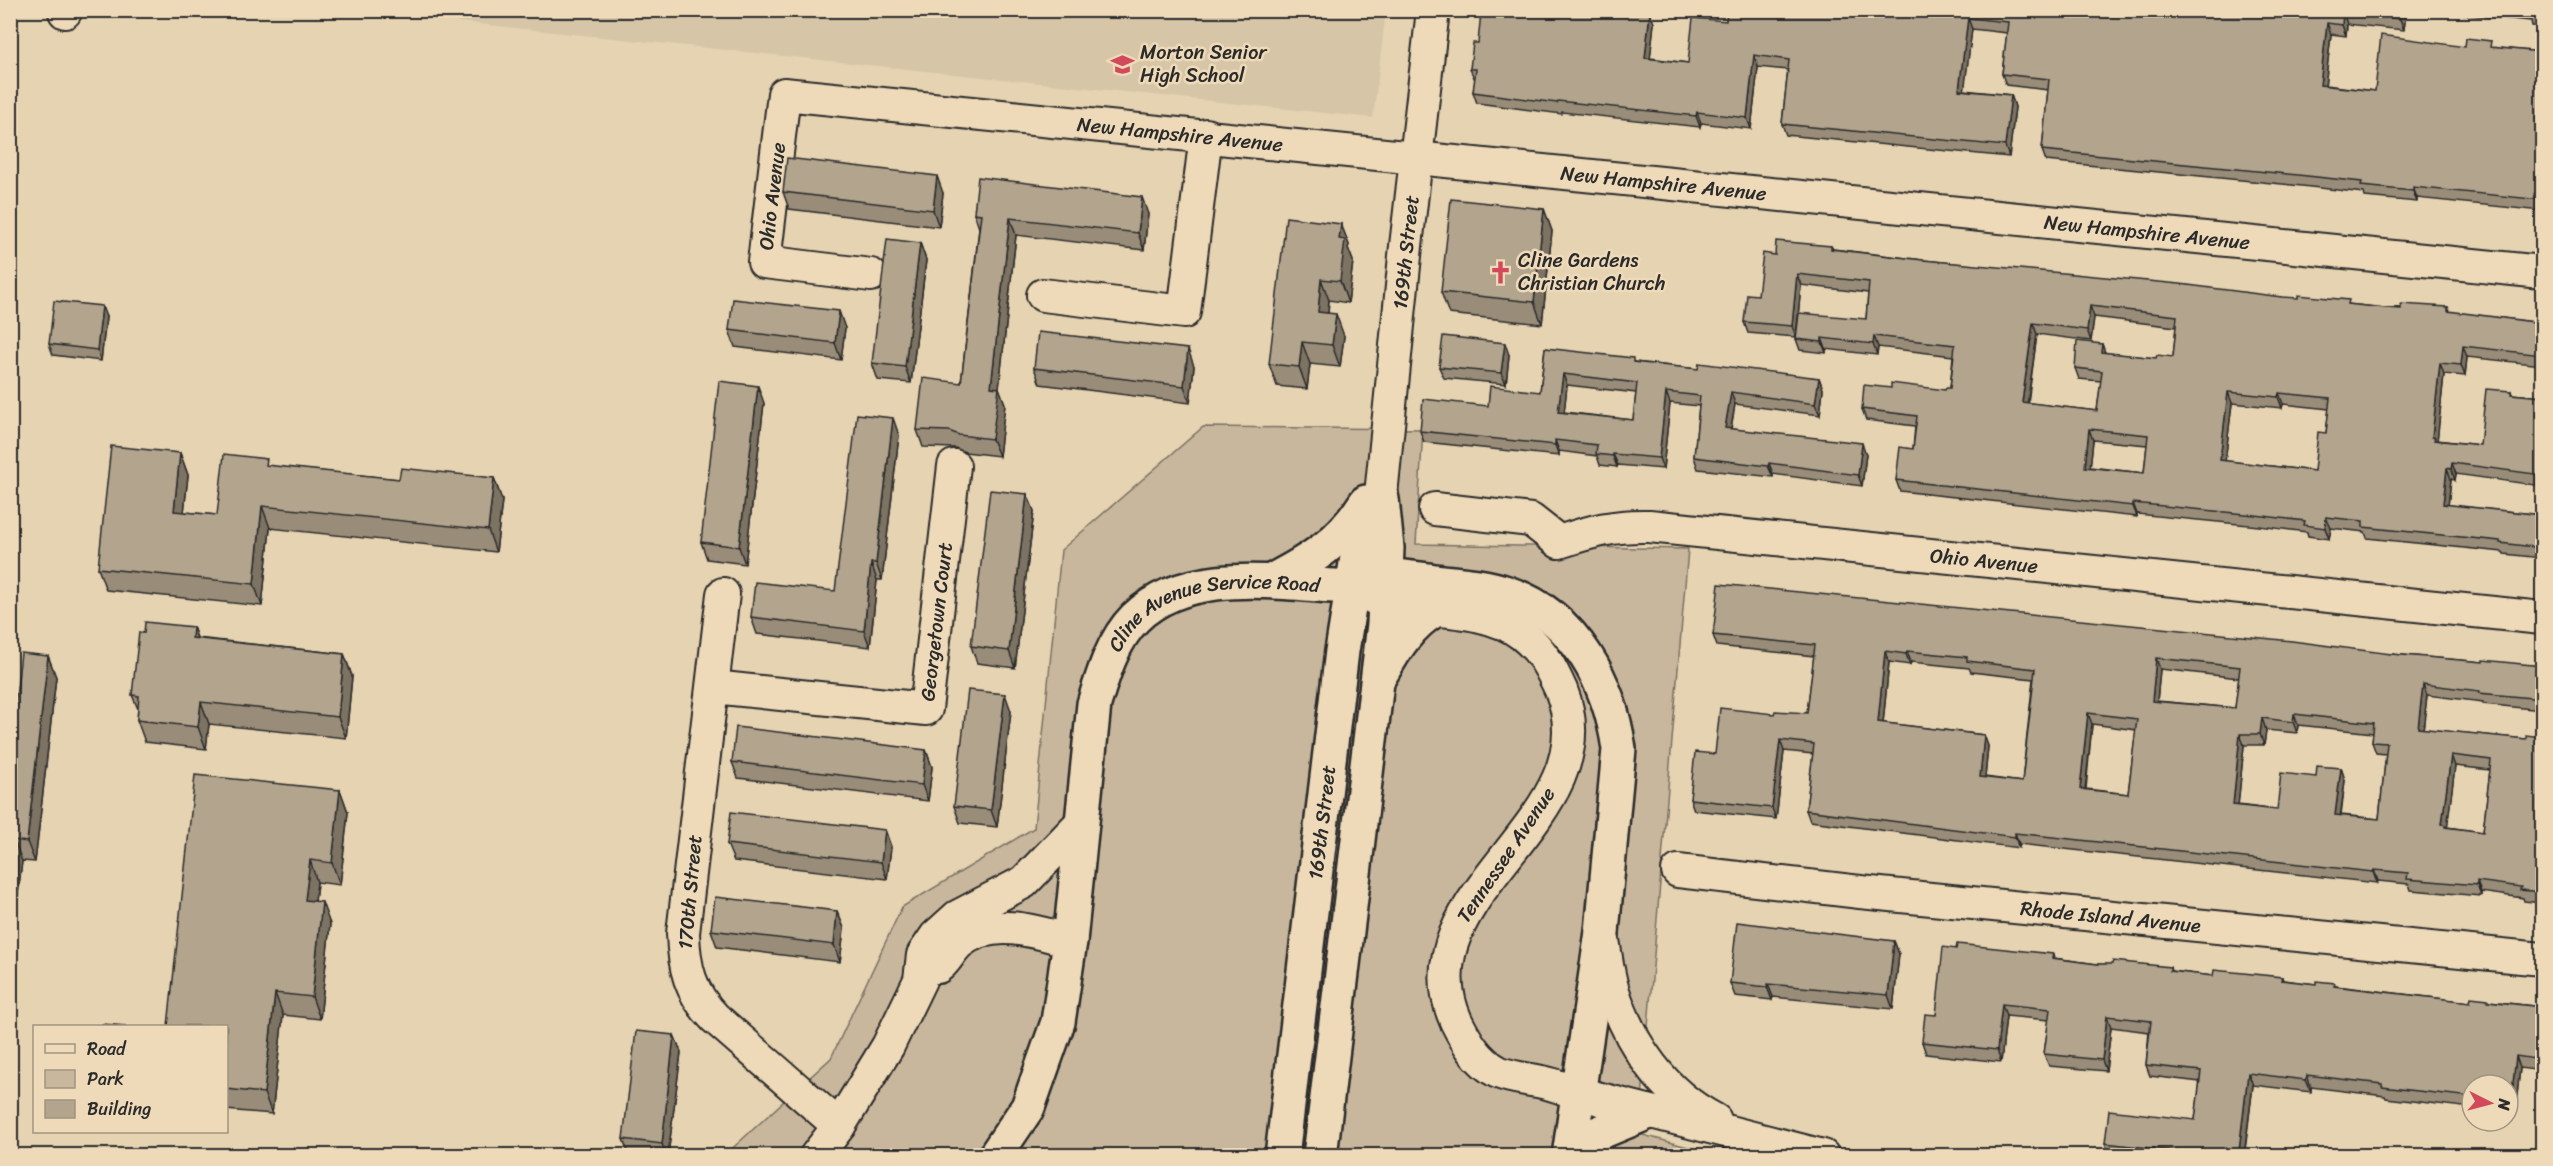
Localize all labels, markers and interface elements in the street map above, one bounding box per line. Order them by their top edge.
place label: Morton Senior High School [1140,35,1268,93]
school or university icon: Morton Senior High School [1109,51,1135,77]
street label: New Hampshire Avenue [1075,106,1285,162]
street label: Ohio Avenue [748,140,796,252]
street label: New Hampshire Avenue [1559,155,1768,211]
street label: 169th Street [1382,193,1429,311]
street label: New Hampshire Avenue [2042,204,2252,260]
place label: Cline Gardens Christian Church [1518,243,1666,301]
church icon: Cline Gardens Christian Church [1487,259,1513,285]
street label: Ohio Avenue [1928,538,2040,583]
street label: Georgetown Court [910,540,963,703]
street label: Cline Avenue Service Road [1098,564,1323,658]
street label: 169th Street [1297,763,1346,881]
street label: Tennessee Avenue [1447,779,1565,931]
street label: 170th Street [668,833,712,951]
street label: Rhode Island Avenue [2019,890,2203,943]
legend [33,1025,228,1133]
text: Road [87,1033,127,1065]
text: Park [87,1063,124,1095]
north arrow [2460,1073,2520,1133]
text: Building [87,1093,151,1125]
text: N [2489,1096,2520,1112]

